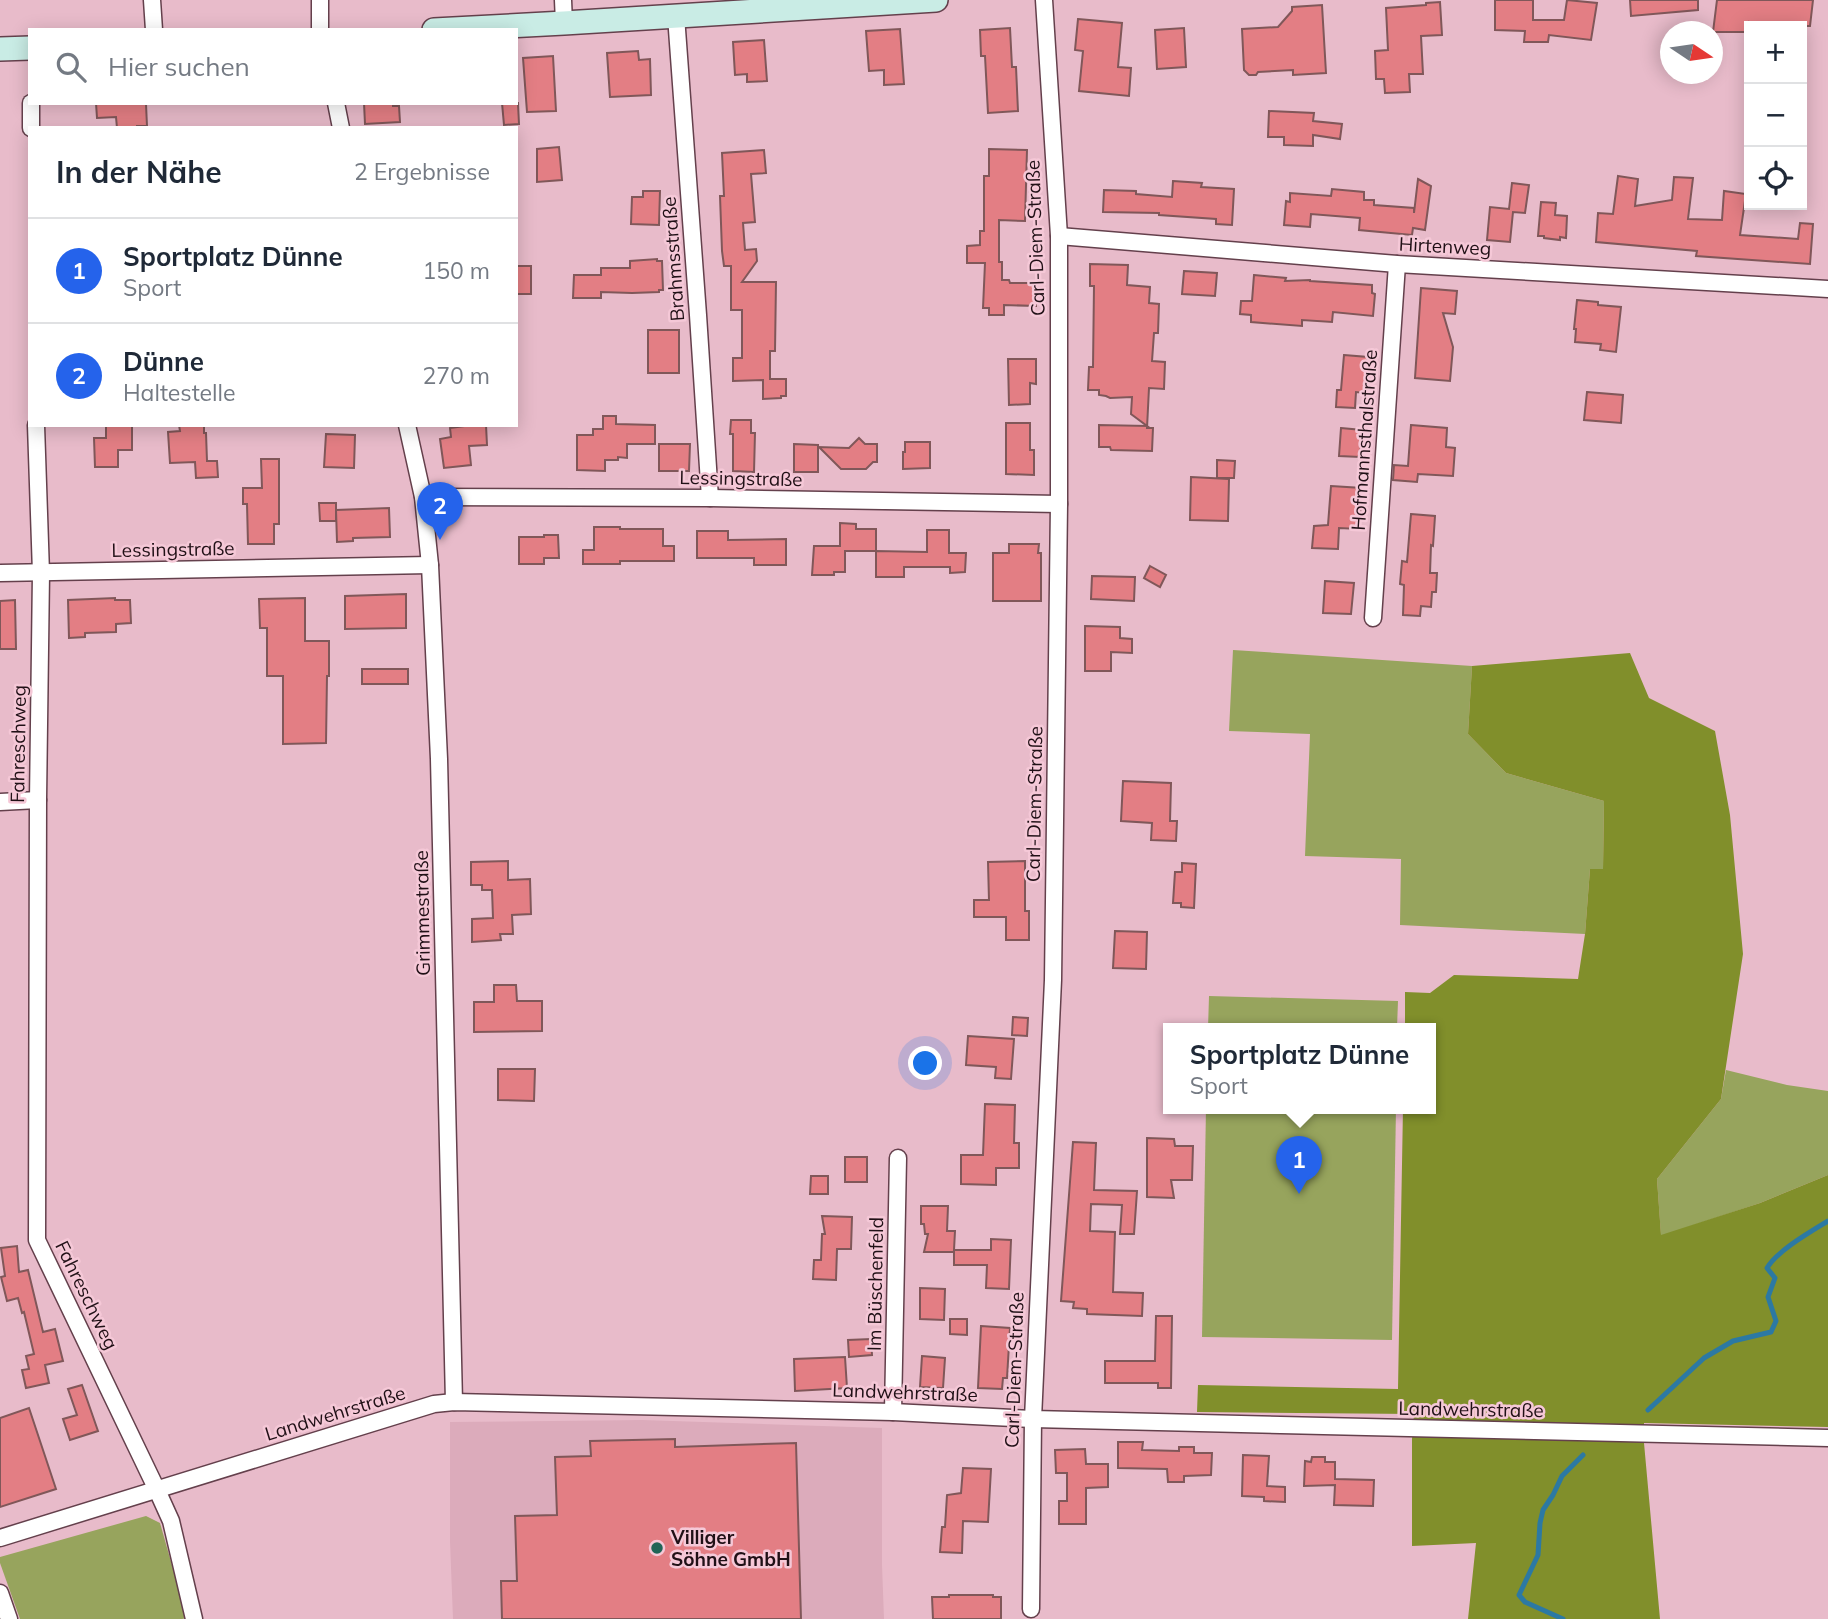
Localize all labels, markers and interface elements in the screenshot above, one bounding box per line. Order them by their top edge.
north arrow [1660,21,1723,84]
map controls [1744,21,1807,210]
button: + [1744,21,1807,84]
search box [28,28,518,105]
icon: search [52,48,90,86]
text: Hier suchen [108,50,250,83]
button: − [1744,84,1807,147]
button: locate [1744,147,1807,210]
text: In der Nähe [56,153,222,191]
text: 2 Ergebnisse [354,157,490,186]
street label: Carl-Diem-Straße [1020,160,1050,316]
street label: Brahmsstraße [657,196,689,322]
street label: Hirtenweg [1398,232,1492,260]
text: Sportplatz Dünne [123,240,343,273]
text: 1 [72,256,86,285]
text: 150 m [422,256,490,285]
text: Sport [123,273,181,302]
text: Dünne [123,345,204,378]
street label: Hofmannsthalstraße [1346,349,1382,531]
text: 2 [72,361,86,390]
text: 270 m [422,361,490,390]
text: Haltestelle [123,378,236,407]
street label: Lessingstraße [679,465,803,491]
pin: 2 [417,482,463,540]
street label: Lessingstraße [111,536,235,562]
street label: Fahreschweg [5,685,31,803]
street label: Carl-Diem-Straße [1021,726,1047,882]
street label: Grimmestraße [409,850,435,976]
popup [1163,1023,1436,1114]
text: Sportplatz Dünne [1190,1038,1409,1071]
your location [908,1046,942,1080]
text: Sport [1190,1071,1248,1100]
pin: 1 [1276,1136,1322,1194]
street label: Im Büschenfeld [862,1217,888,1351]
street label: Fahreschweg [50,1237,124,1353]
street label: Carl-Diem-Straße [999,1292,1029,1448]
street label: Landwehrstraße [832,1377,978,1407]
street label: Landwehrstraße [262,1380,408,1446]
street label: Landwehrstraße [1398,1396,1544,1422]
place label: Villiger Söhne GmbH [670,1525,791,1571]
marker: Villiger Söhne GmbH [649,1540,665,1556]

